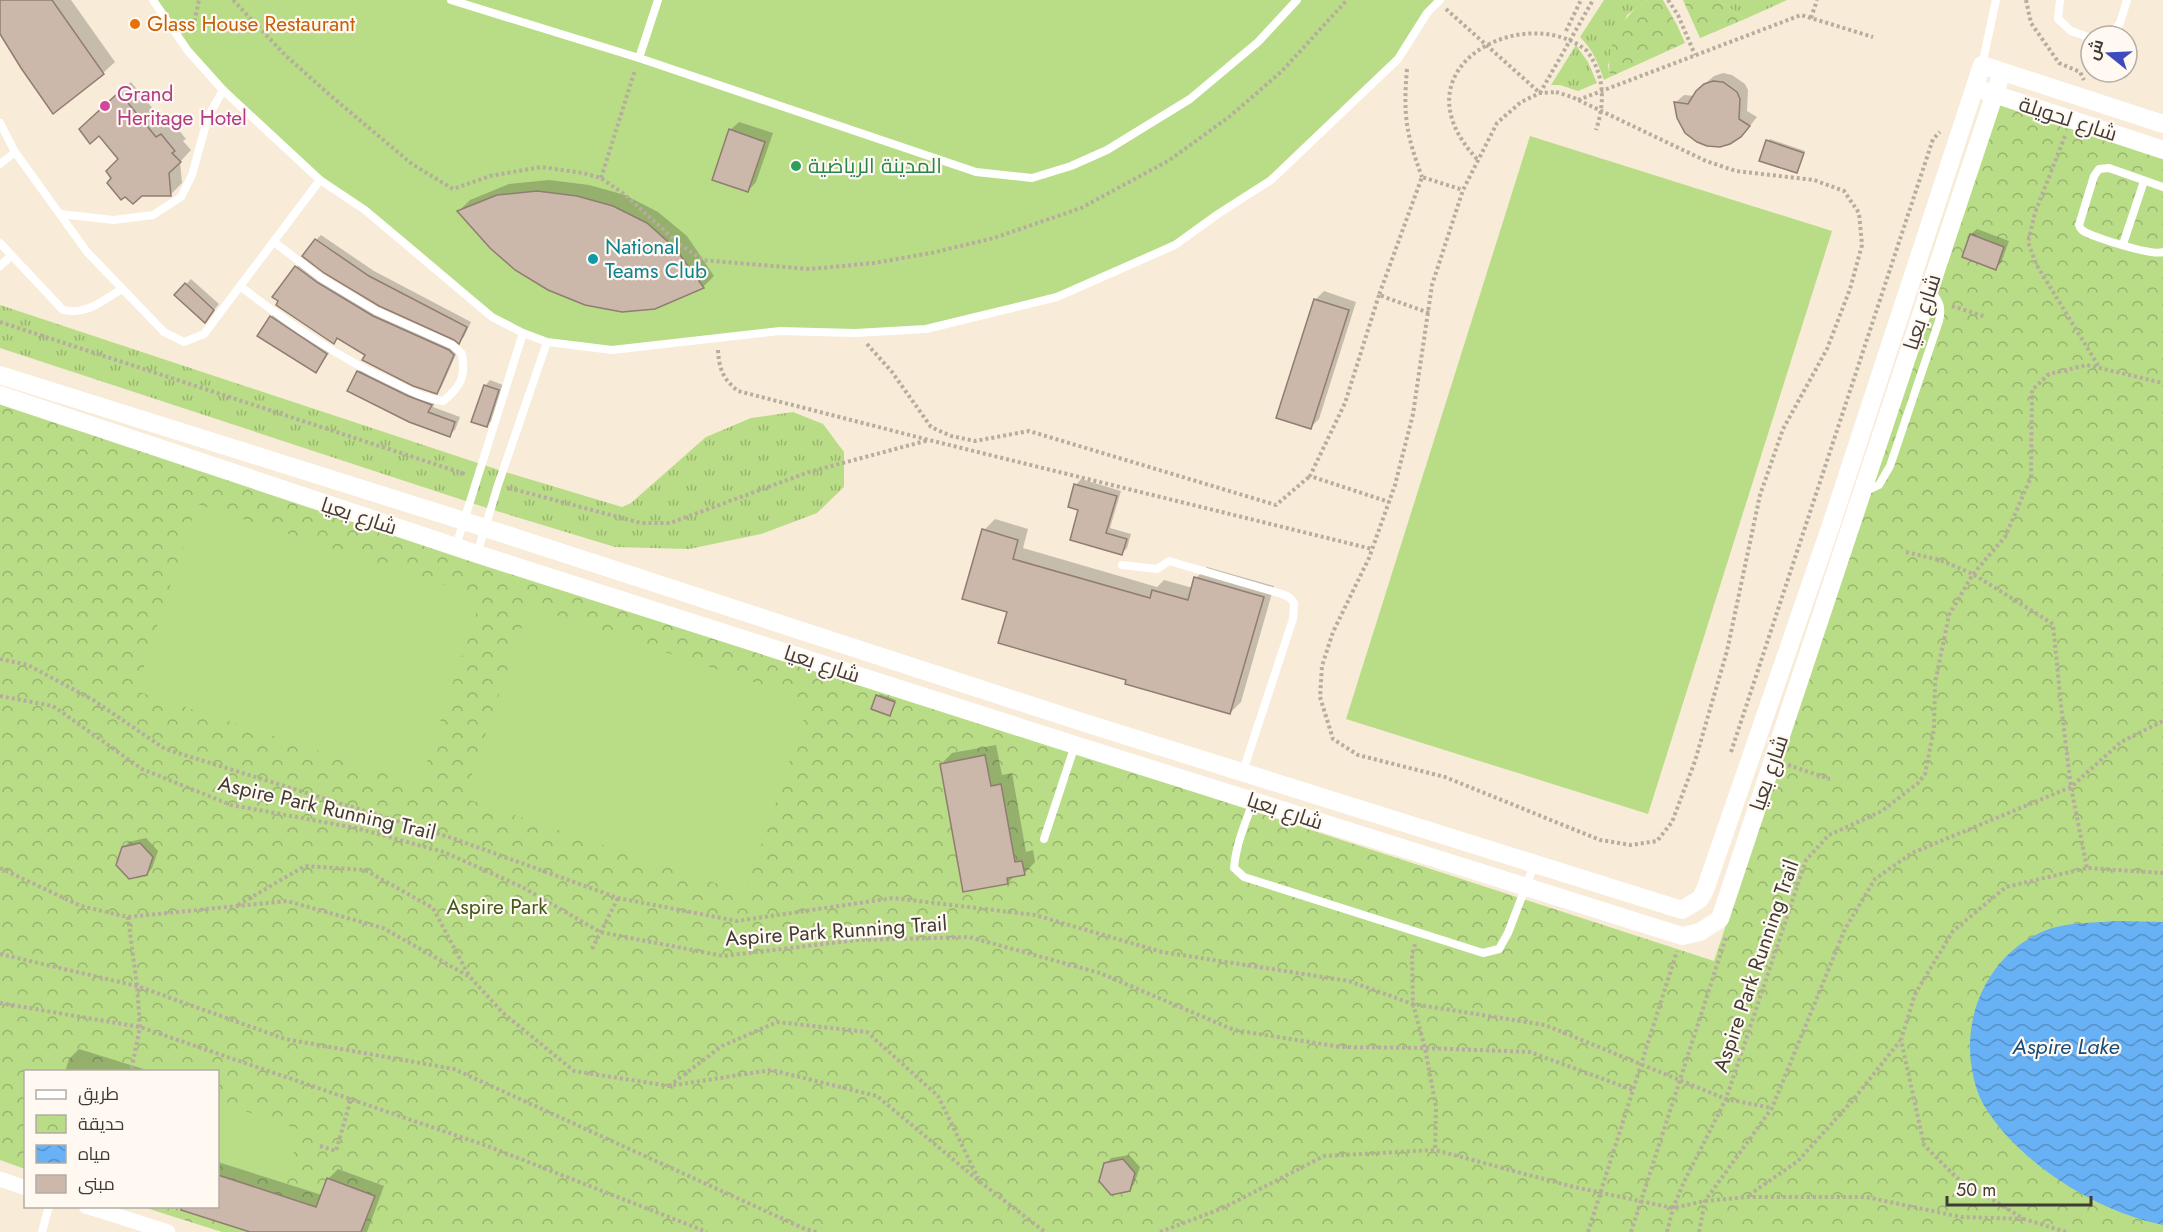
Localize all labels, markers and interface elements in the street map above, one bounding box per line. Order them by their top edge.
place label: Glass House Restaurant [147,9,355,39]
marker: Glass House Restaurant [128,17,142,31]
north arrow [2079,24,2139,84]
text: ش [2081,36,2109,63]
place label: Grand Heritage Hotel [117,79,247,133]
street label: شارع لحويلة [2015,89,2121,149]
marker: Grand Heritage Hotel [98,99,112,113]
place label: المدينة الرياضية [808,151,942,181]
marker: المدينة الرياضية [789,159,803,173]
place label: National Teams Club [605,232,707,286]
marker: National Teams Club [586,252,600,266]
street label: شارع بعيا [1896,270,1948,354]
street label: شارع بعيا [317,490,401,542]
street label: شارع بعيا [780,638,864,690]
street label: شارع بعيا [1742,731,1796,815]
street label: Aspire Park Running Trail [215,768,439,848]
street label: شارع بعيا [1243,785,1327,837]
street label: Aspire Park Running Trail [1706,856,1806,1076]
park label: Aspire Park [446,892,548,922]
street label: Aspire Park Running Trail [724,908,948,954]
water label: Aspire Lake [2012,1030,2119,1062]
legend [24,1070,219,1208]
text: طريق [78,1081,119,1107]
text: حديقة [78,1111,124,1137]
text: مياه [78,1141,111,1167]
scale bar [1947,1169,2091,1207]
text: مبنى [78,1171,115,1197]
text: 50 m [1956,1177,1996,1203]

